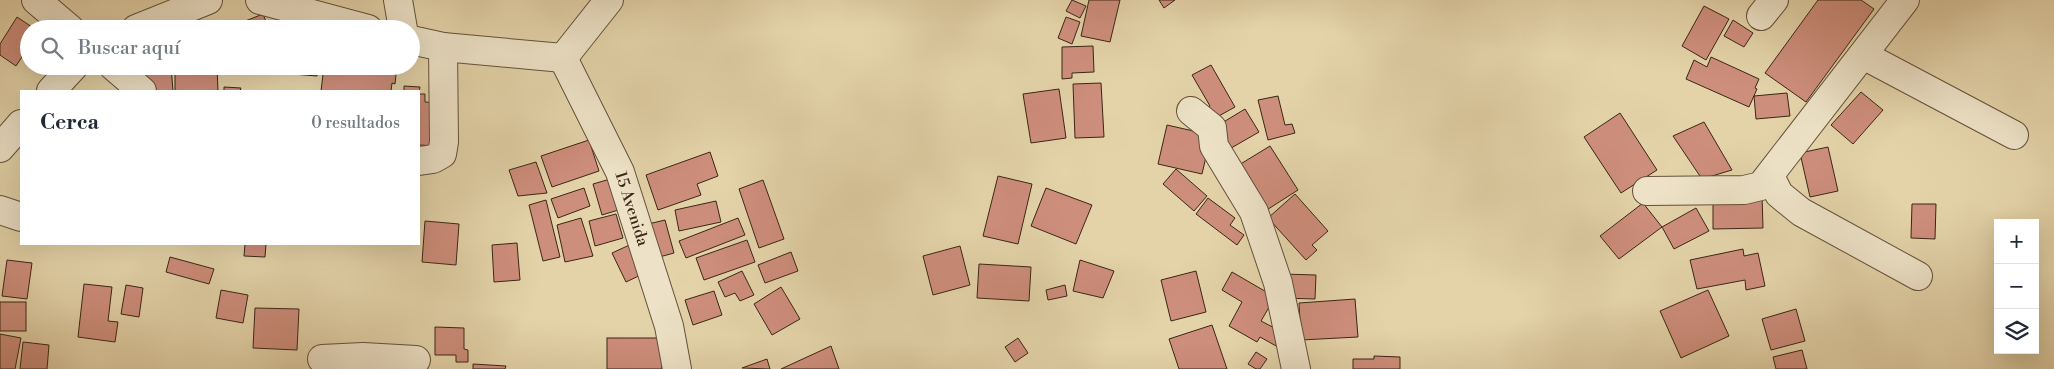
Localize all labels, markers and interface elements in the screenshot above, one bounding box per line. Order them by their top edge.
search box [20,20,420,75]
icon: search [38,34,66,62]
text: Buscar aquí [78,36,180,60]
text: Cerca [40,110,99,136]
text: 0 resultados [311,113,400,133]
street label: 15 Avenida [610,169,653,249]
map controls [1994,219,2039,354]
button: + [1994,219,2039,264]
button: − [1994,264,2039,309]
button: layers [1994,309,2039,354]

